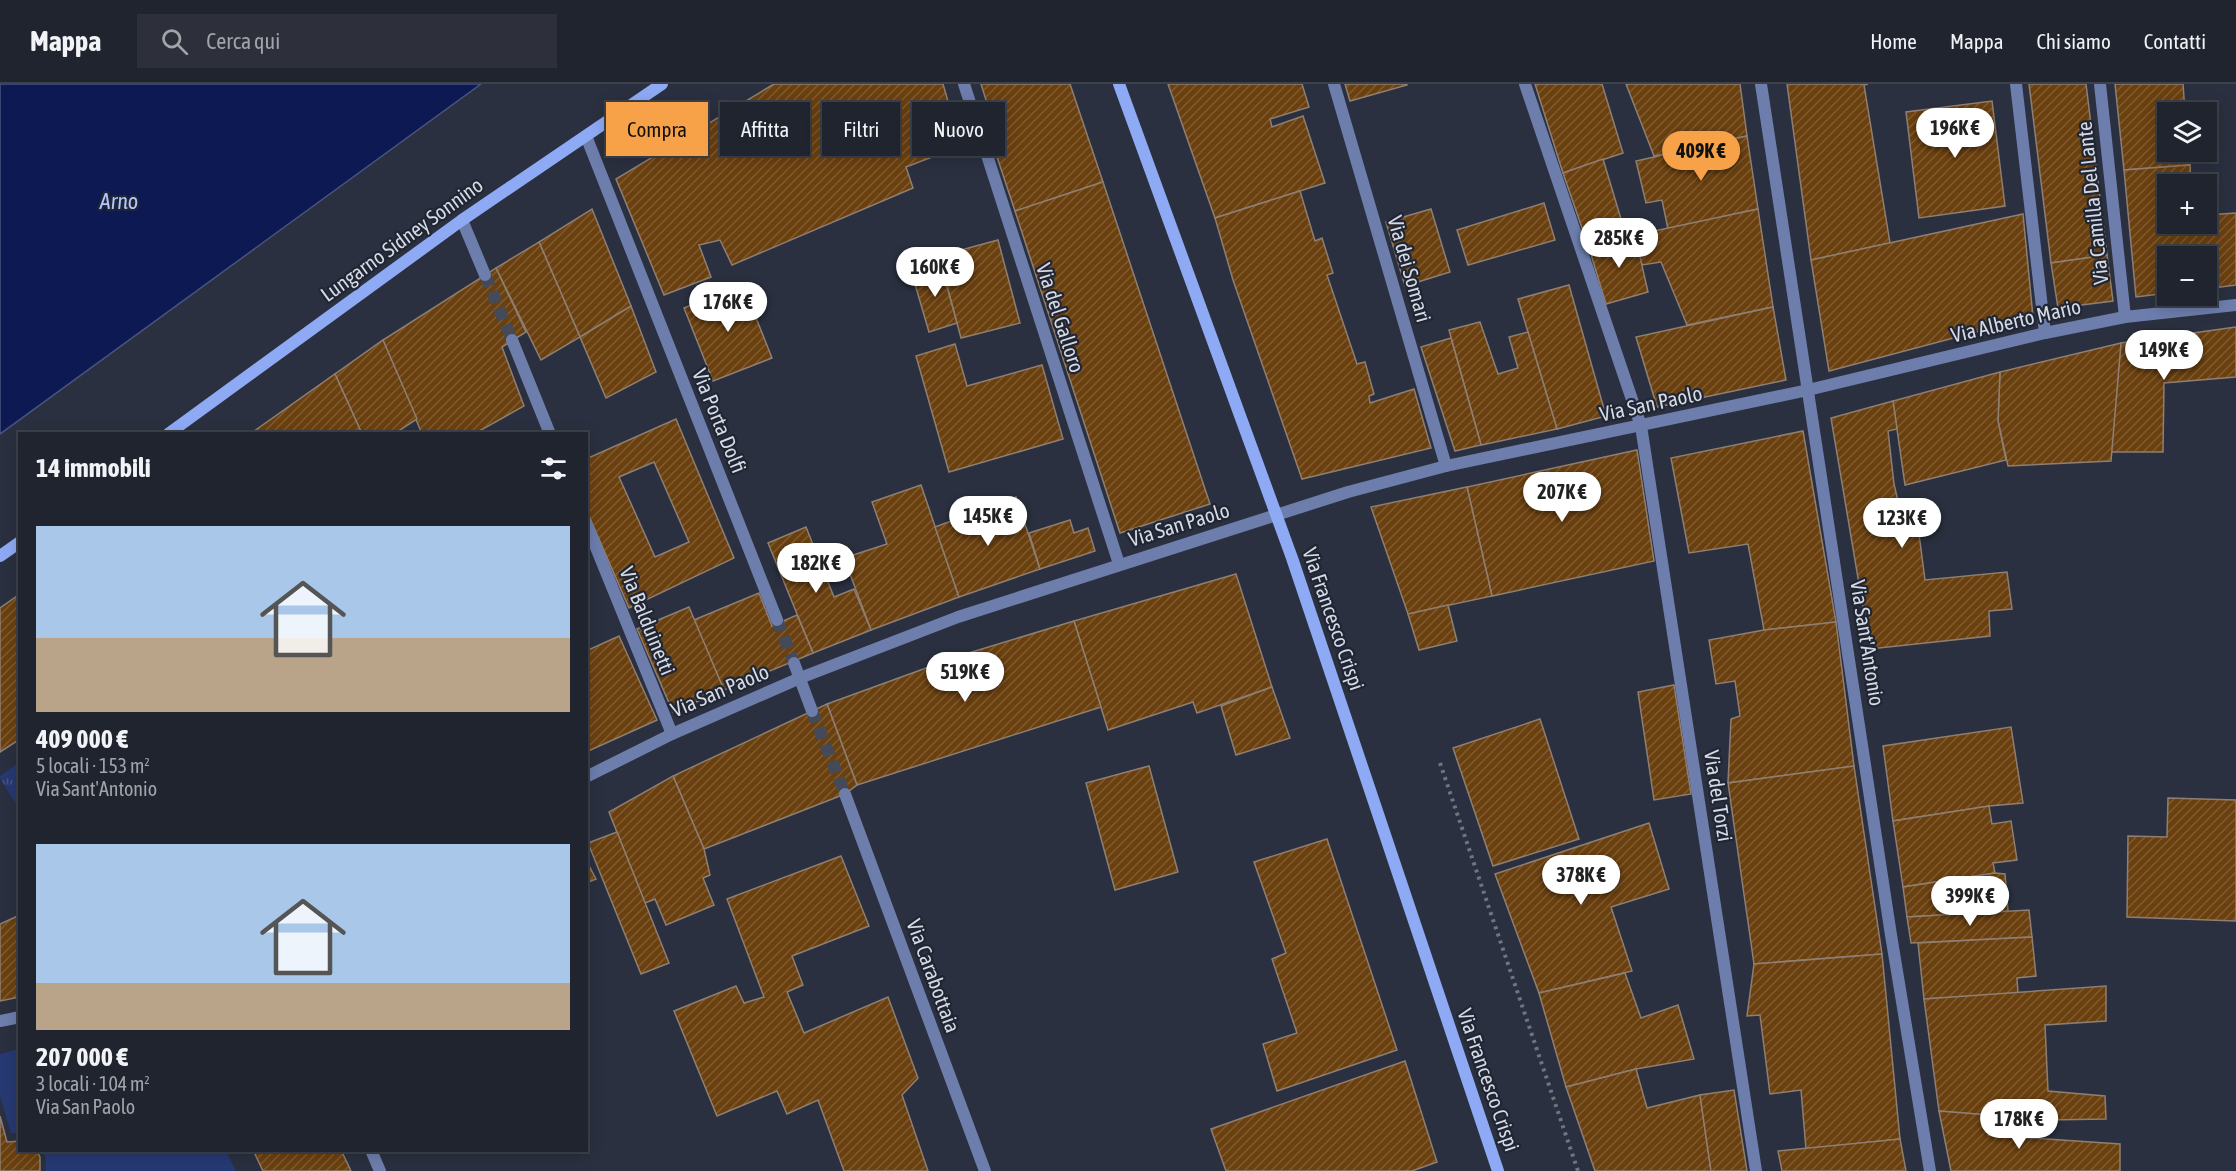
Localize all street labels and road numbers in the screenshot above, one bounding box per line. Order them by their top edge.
street label: Via Camilla Del Lante [2072,120,2113,286]
street label: Lungarno Sidney Sonnino [316,172,487,306]
street label: Via dei Somari [1383,213,1437,325]
street label: Via del Galloro [1032,260,1090,375]
street label: Via Alberto Mario [1949,293,2083,347]
street label: Via Porta Dolfi [688,365,752,476]
street label: Via San Paolo [1597,380,1704,426]
street label: Via San Paolo [1125,497,1232,551]
street label: Via Francesco Crispi [1298,544,1370,693]
street label: Via Balduinetti [615,563,680,678]
street label: Via Sant'Antonio [1846,578,1890,707]
street label: Via San Paolo [667,659,772,721]
street label: Via del Torzi [1700,748,1738,843]
street label: Via Carabottaia [902,916,966,1036]
street label: Via Francesco Crispi [1453,1005,1525,1154]

